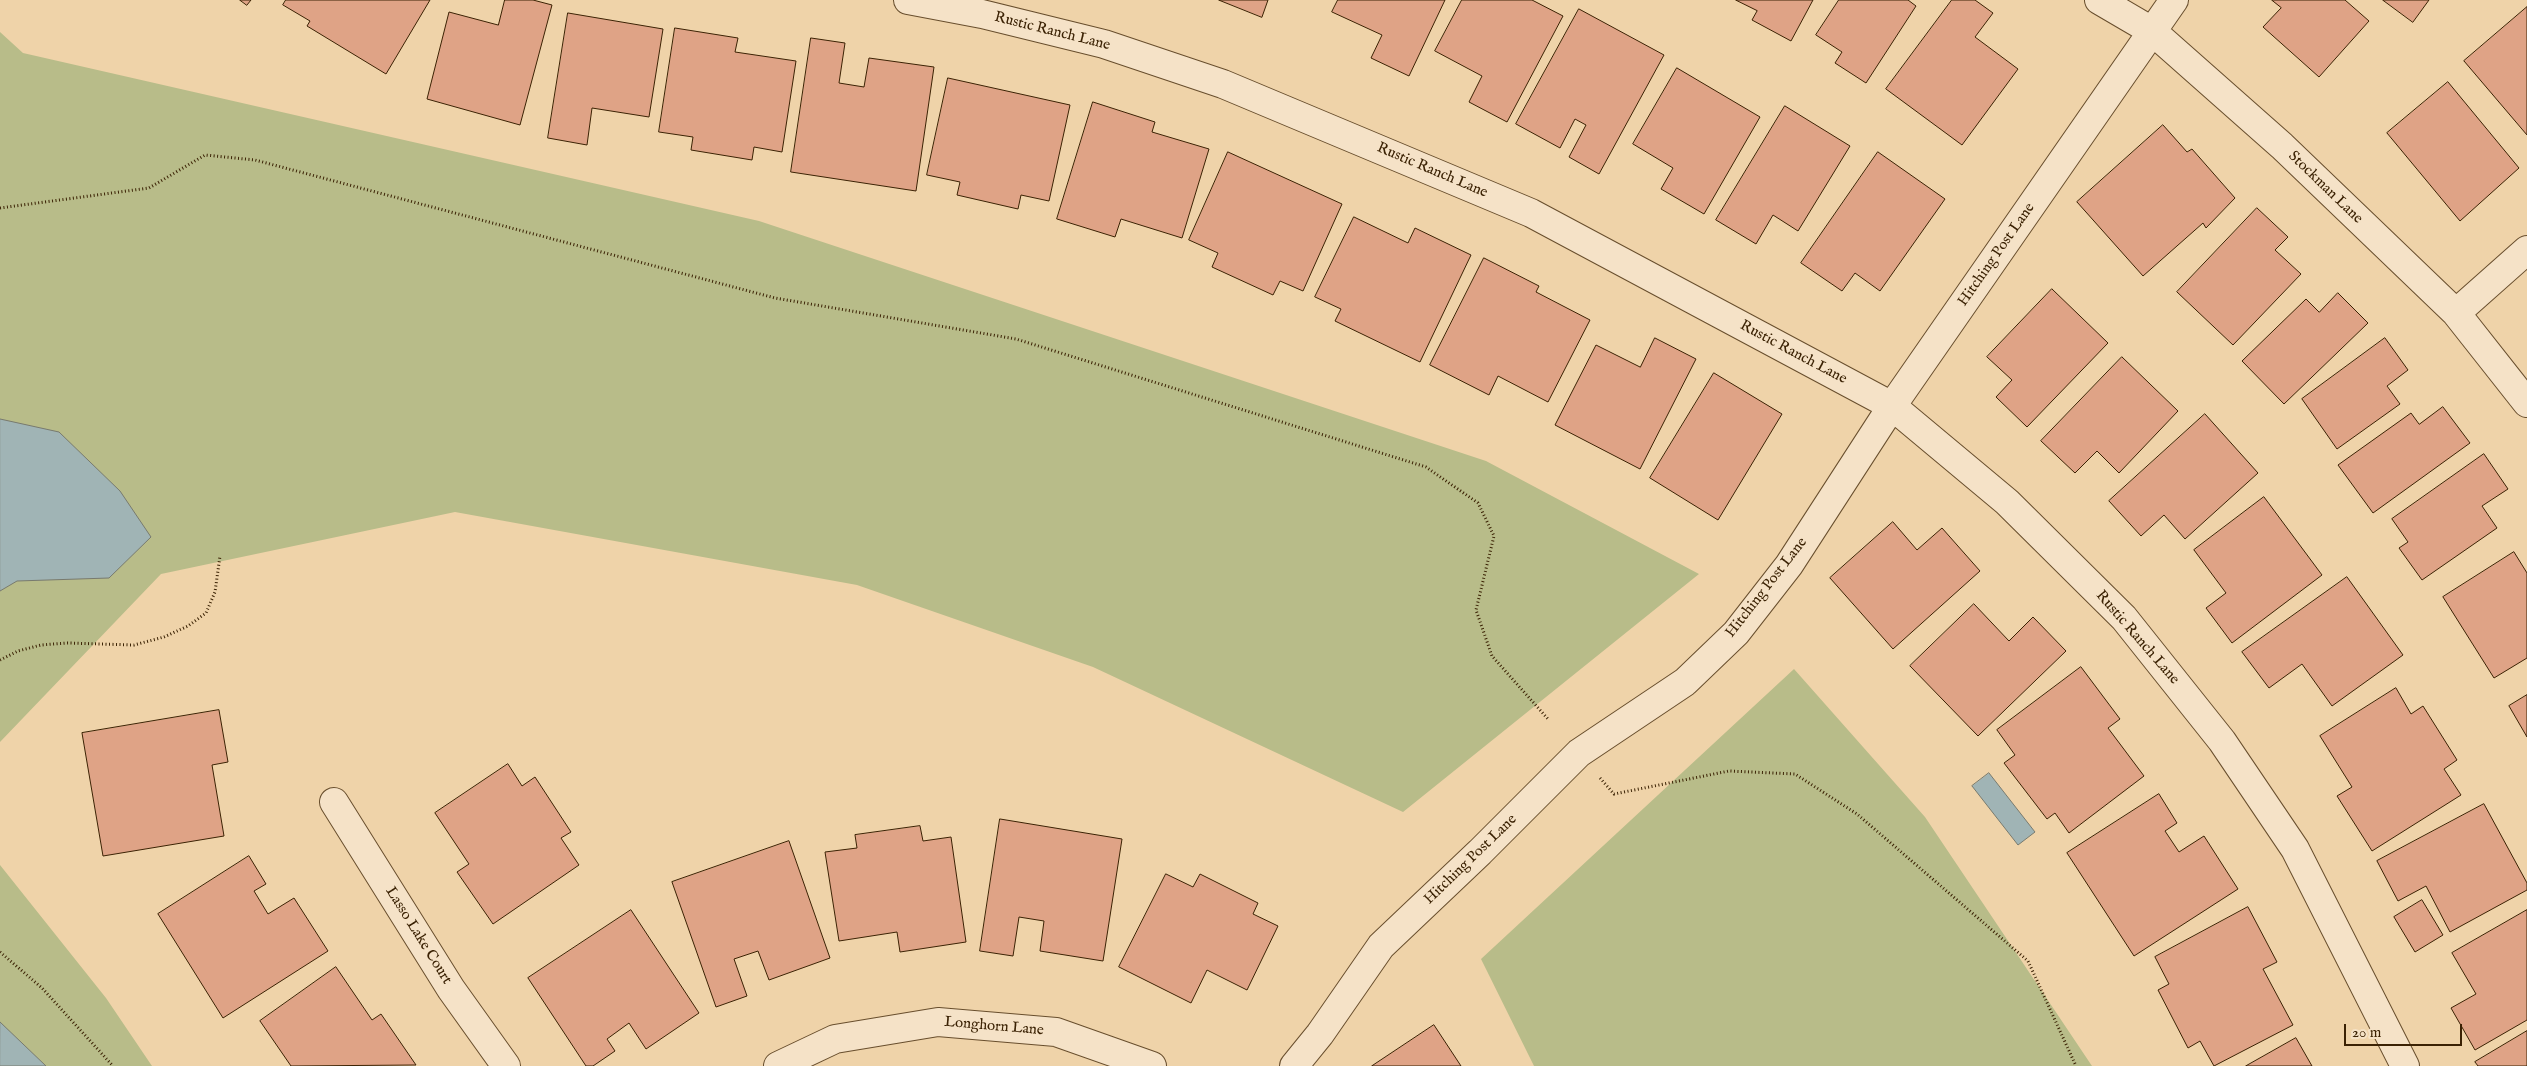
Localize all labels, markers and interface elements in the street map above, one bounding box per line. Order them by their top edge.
street label: Rustic Ranch Lane [992,9,1112,55]
street label: Rustic Ranch Lane [1374,140,1490,202]
street label: Stockman Lane [2284,148,2366,228]
street label: Hitching Post Lane [1955,200,2039,310]
street label: Rustic Ranch Lane [1736,317,1850,389]
street label: Hitching Post Lane [1722,534,1812,642]
street label: Rustic Ranch Lane [2091,587,2183,689]
street label: Hitching Post Lane [1421,811,1521,909]
street label: Lasso Lake Court [381,884,455,988]
street label: Longhorn Lane [944,1014,1044,1040]
scale bar [2347,1014,2464,1046]
text: 20 m [2352,1023,2381,1042]

